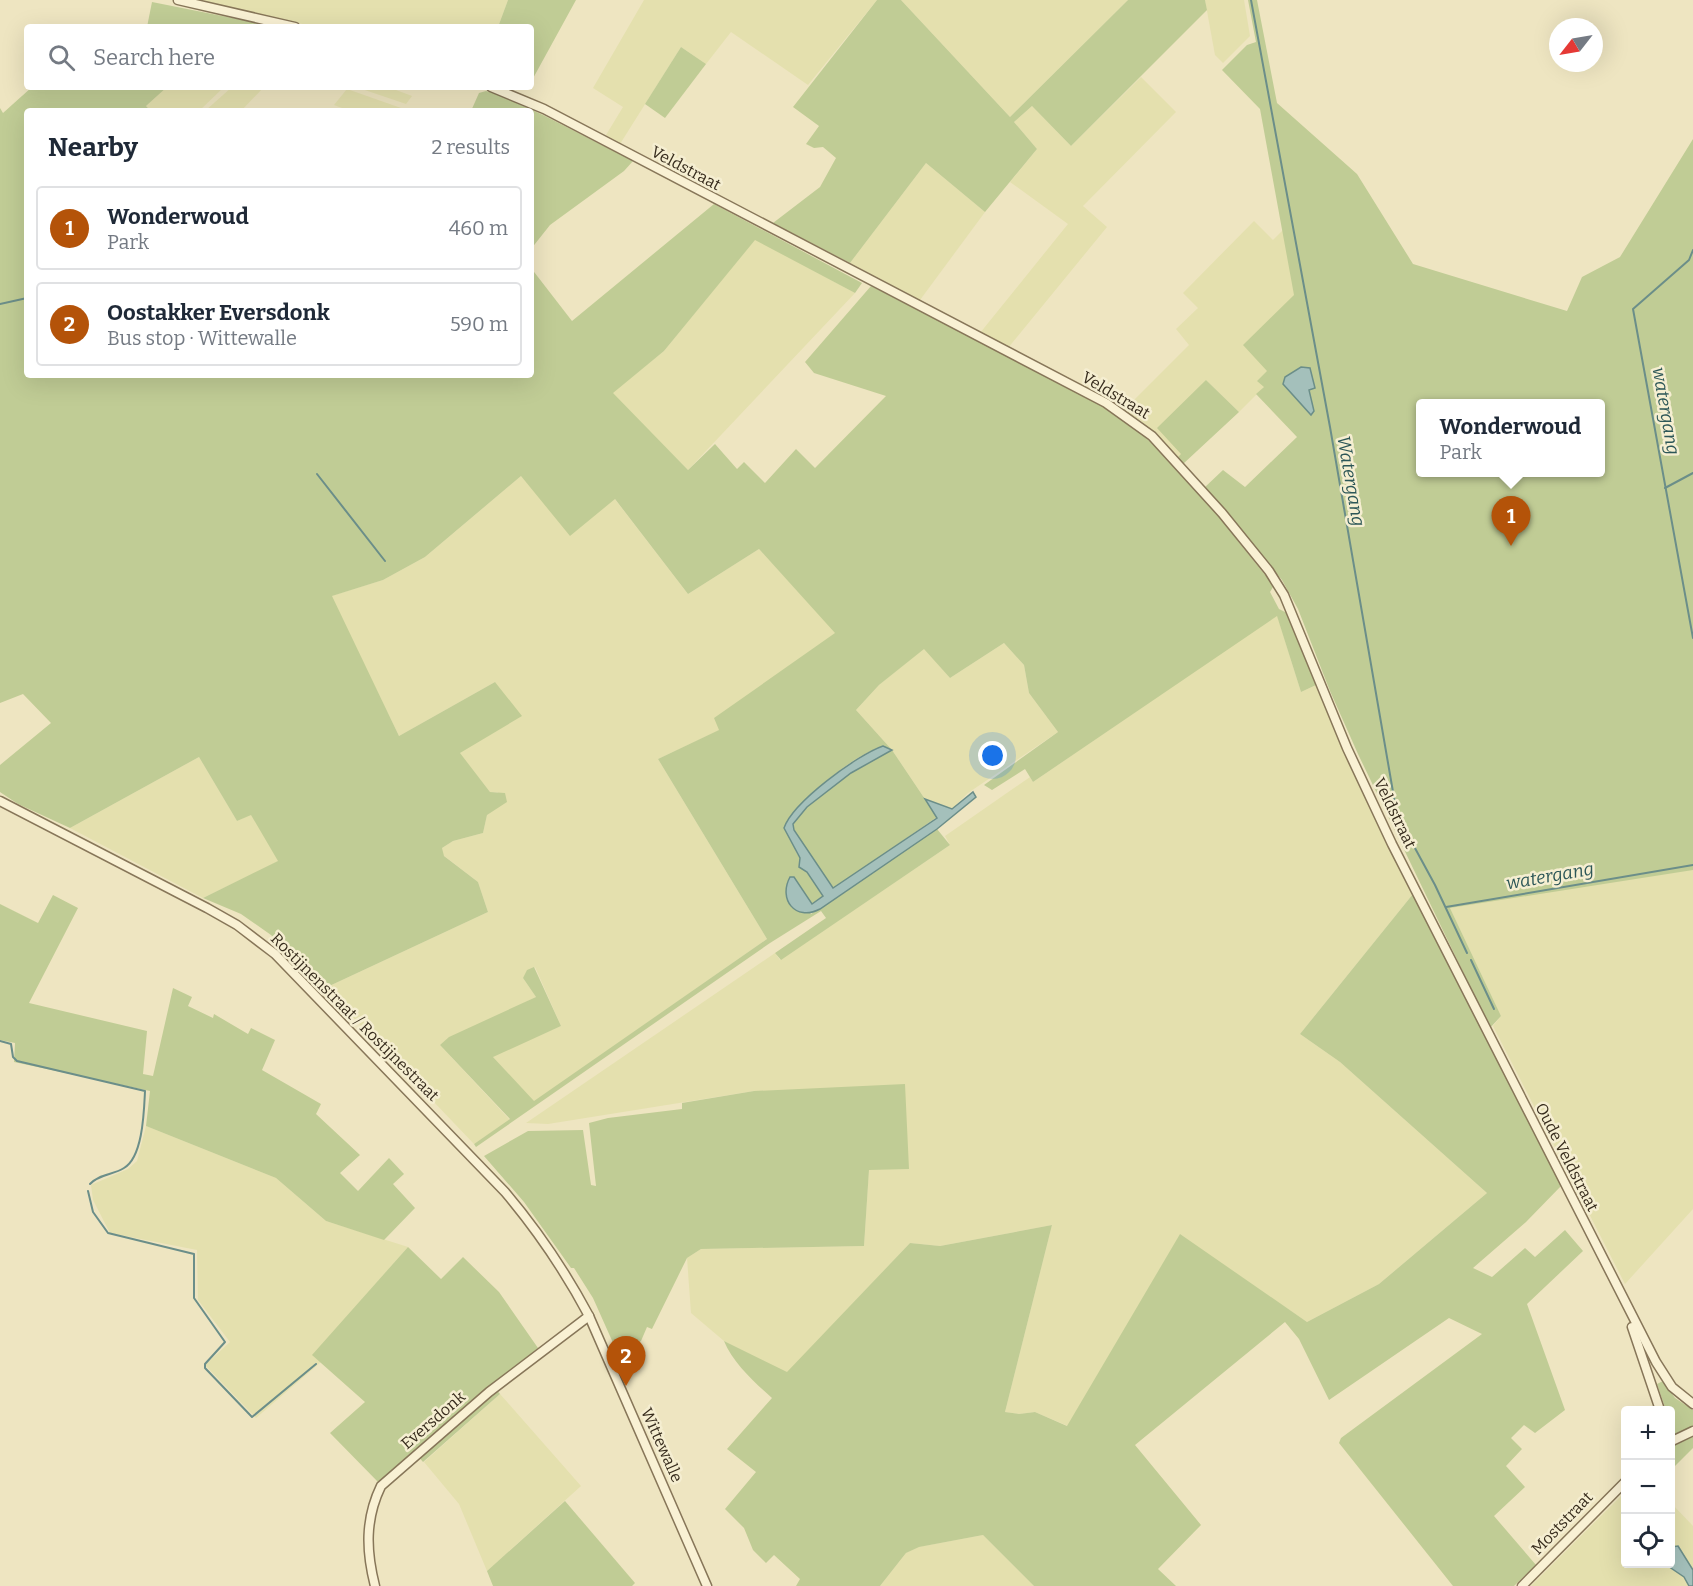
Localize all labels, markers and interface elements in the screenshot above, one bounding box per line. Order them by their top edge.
north arrow [1549,18,1603,72]
search box [24,24,534,90]
icon: search [45,41,78,74]
text: Search here [93,44,215,71]
text: Nearby [48,132,138,163]
text: 2 results [431,135,510,159]
street label: Veldstraat [648,142,724,194]
text: Wonderwoud [107,203,249,230]
text: 1 [65,216,74,240]
text: 460 m [449,216,508,240]
text: Park [107,230,149,254]
text: Oostakker Eversdonk [107,299,330,326]
text: 2 [64,312,75,336]
text: 590 m [450,312,508,336]
text: Bus stop · Wittewalle [107,326,297,350]
water label: watergang [1648,366,1684,456]
street label: Veldstraat [1079,367,1154,423]
popup [1416,399,1605,477]
text: Wonderwoud [1440,413,1581,440]
water label: Watergang [1332,434,1370,528]
text: Park [1440,440,1482,464]
pin: 1 [1492,496,1530,546]
your location [978,741,1007,770]
street label: Veldstraat [1370,775,1420,852]
water label: watergang [1505,858,1595,894]
street label: Rostijnenstraat / Rostijnestraat [267,929,443,1105]
street label: Oude Veldstraat [1531,1100,1603,1215]
pin: 2 [606,1336,646,1386]
street label: Eversdonk [397,1387,469,1453]
street label: Wittewalle [637,1405,687,1485]
map controls [1621,1406,1675,1568]
button: + [1621,1406,1675,1460]
button: − [1621,1460,1675,1514]
street label: Moststraat [1527,1488,1597,1558]
button: locate [1621,1514,1675,1568]

